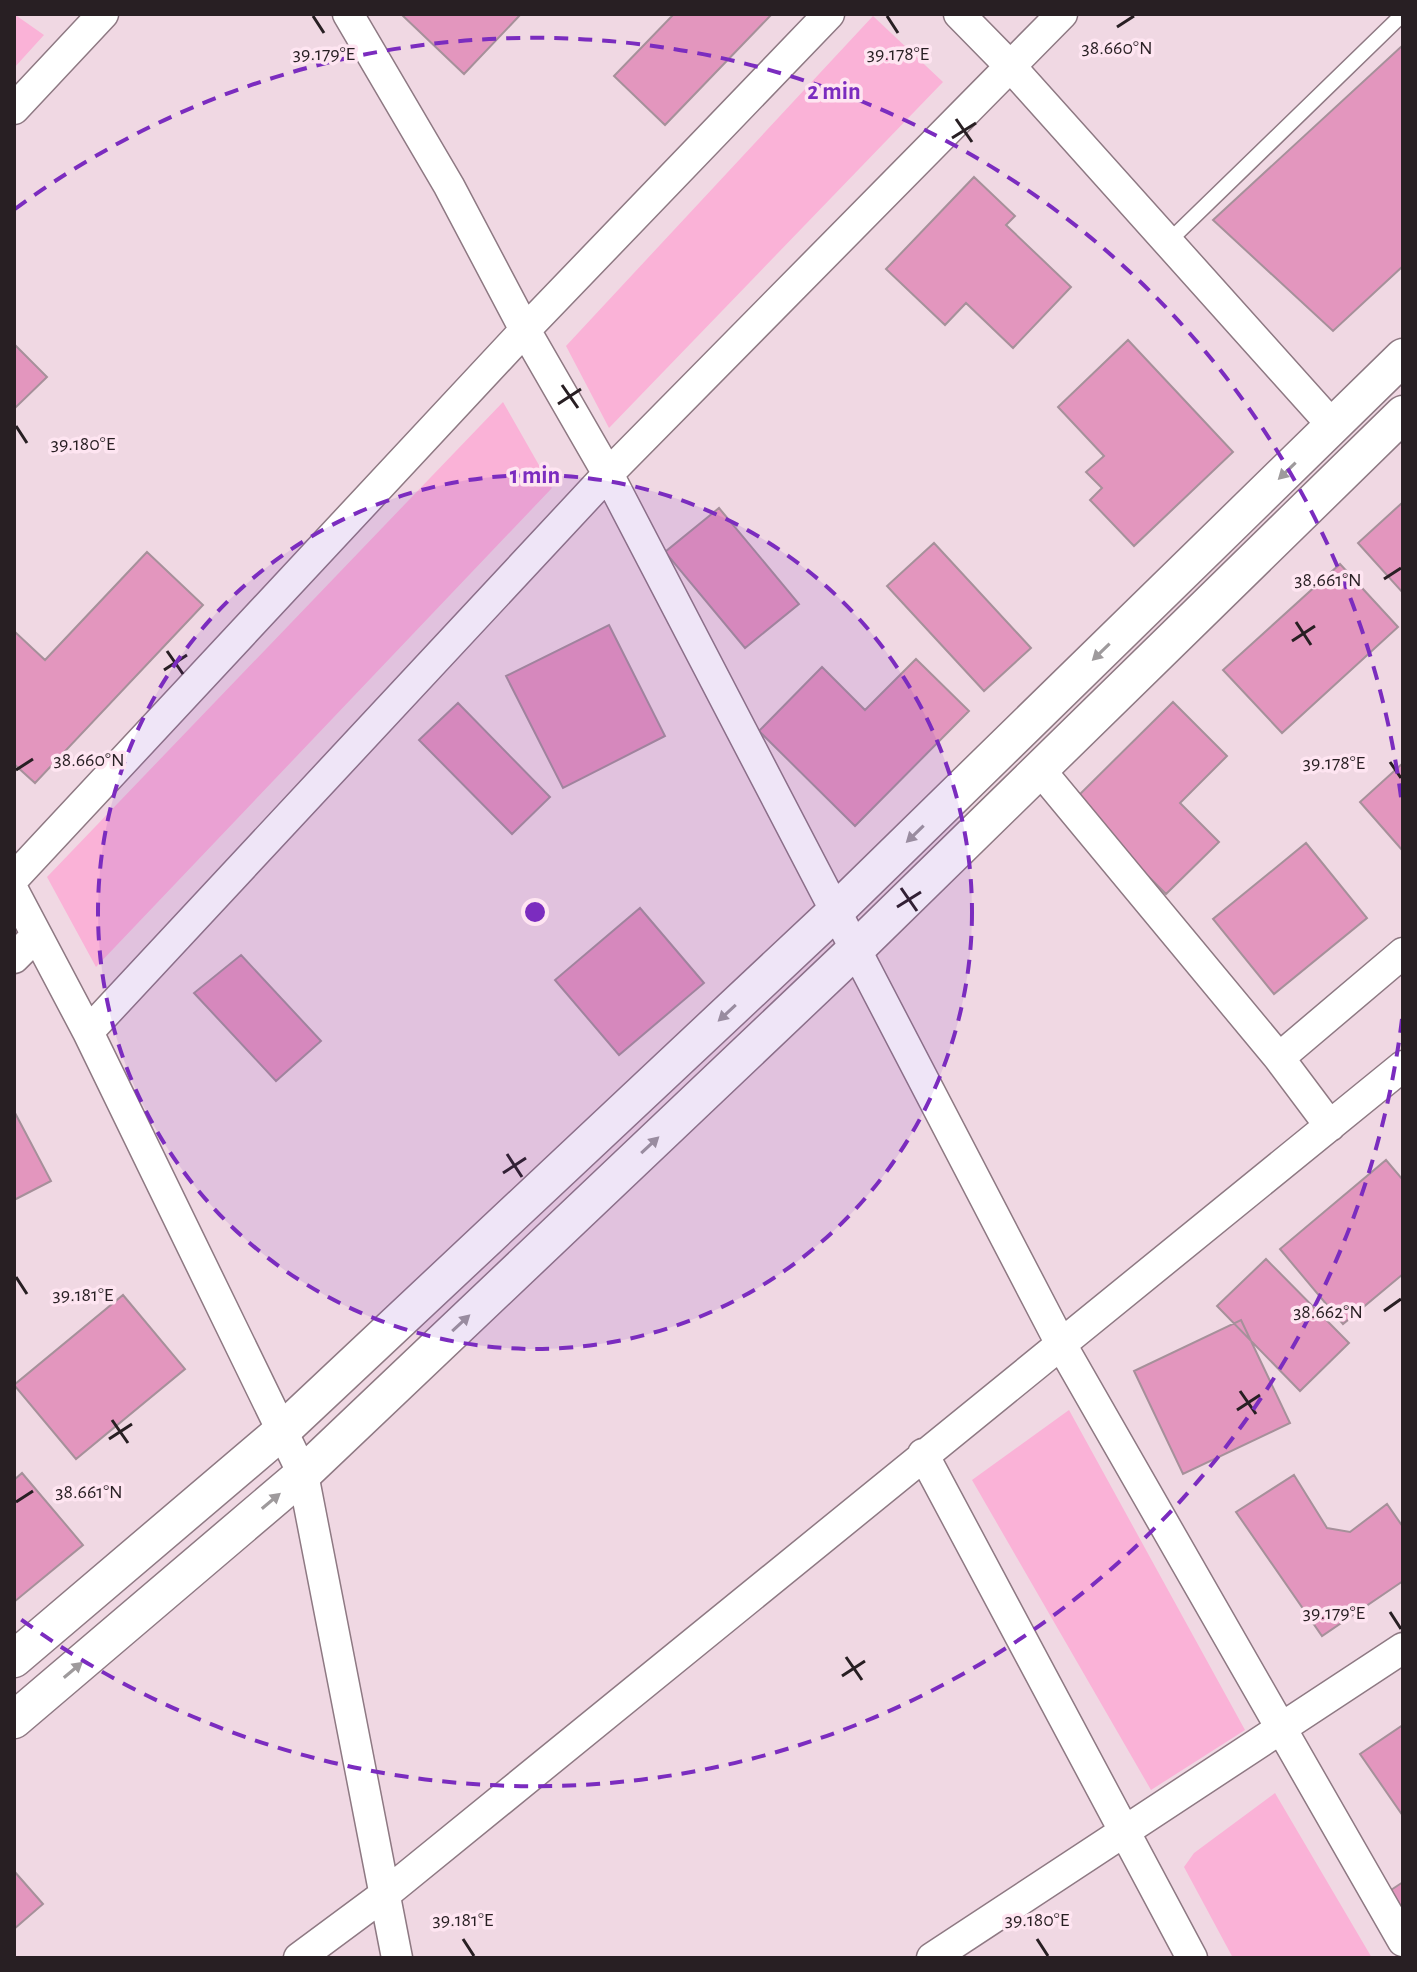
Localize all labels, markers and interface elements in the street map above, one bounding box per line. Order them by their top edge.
text: 38.660°N [1081,38,1153,58]
text: 39.179°E [293,44,356,64]
text: 39.178°E [867,44,930,64]
text: 2 min [807,80,861,104]
text: 39.180°E [51,434,116,454]
one-way arrow [1278,461,1297,479]
text: 1 min [510,464,560,488]
text: 38.661°N [1294,570,1362,590]
one-way arrow [1092,642,1111,661]
text: 38.660°N [53,750,125,770]
text: 39.178°E [1303,753,1366,773]
one-way arrow [906,824,925,842]
centre of rings [521,898,549,926]
one-way arrow [718,1004,737,1022]
one-way arrow [640,1136,659,1154]
text: 39.181°E [53,1285,114,1305]
text: 38.662°N [1293,1302,1363,1322]
one-way arrow [451,1315,470,1333]
text: 38.661°N [55,1482,123,1502]
one-way arrow [261,1493,281,1510]
text: 39.179°E [1303,1603,1366,1623]
one-way arrow [64,1661,83,1679]
text: 39.181°E [433,1910,494,1930]
text: 39.180°E [1005,1910,1070,1930]

